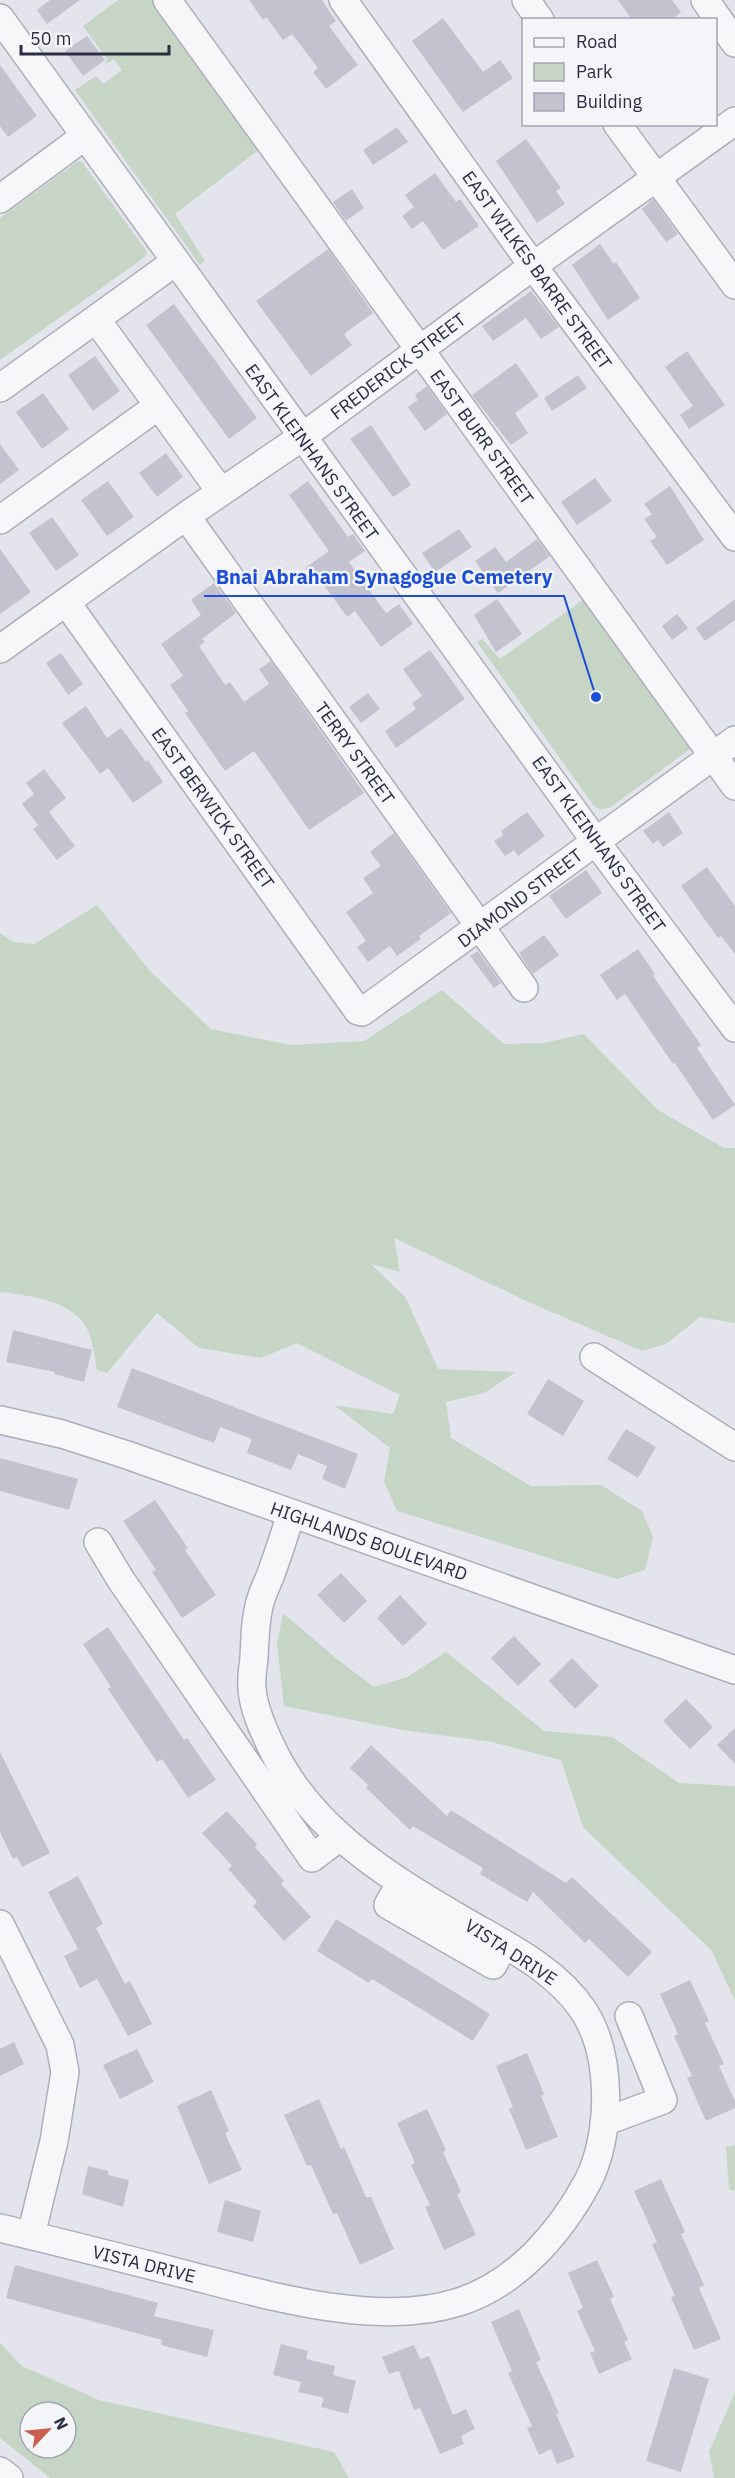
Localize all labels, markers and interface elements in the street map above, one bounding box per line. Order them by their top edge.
scale bar [21,18,170,56]
legend [522,18,717,126]
text: 50 m [30,27,72,50]
text: Road [576,30,617,53]
text: Park [576,60,613,83]
text: Building [576,90,643,113]
street label: EAST WILKES BARRE STREET [457,166,617,374]
street label: FREDERICK STREET [326,308,470,424]
street label: EAST KLEINHANS STREET [240,359,384,545]
street label: EAST BURR STREET [425,365,539,509]
callout: Bnai Abraham Synagogue Cemetery [204,558,564,596]
text: Bnai Abraham Synagogue Cemetery [216,563,553,590]
street label: TERRY STREET [310,697,400,809]
street label: EAST BERWICK STREET [147,723,279,893]
street label: EAST KLEINHANS STREET [527,751,671,937]
street label: DIAMOND STREET [453,844,587,952]
street label: HIGHLANDS BOULEVARD [267,1496,471,1586]
street label: VISTA DRIVE [460,1914,562,1990]
street label: VISTA DRIVE [90,2240,198,2288]
north arrow [18,2400,78,2460]
text: N [50,2414,73,2433]

